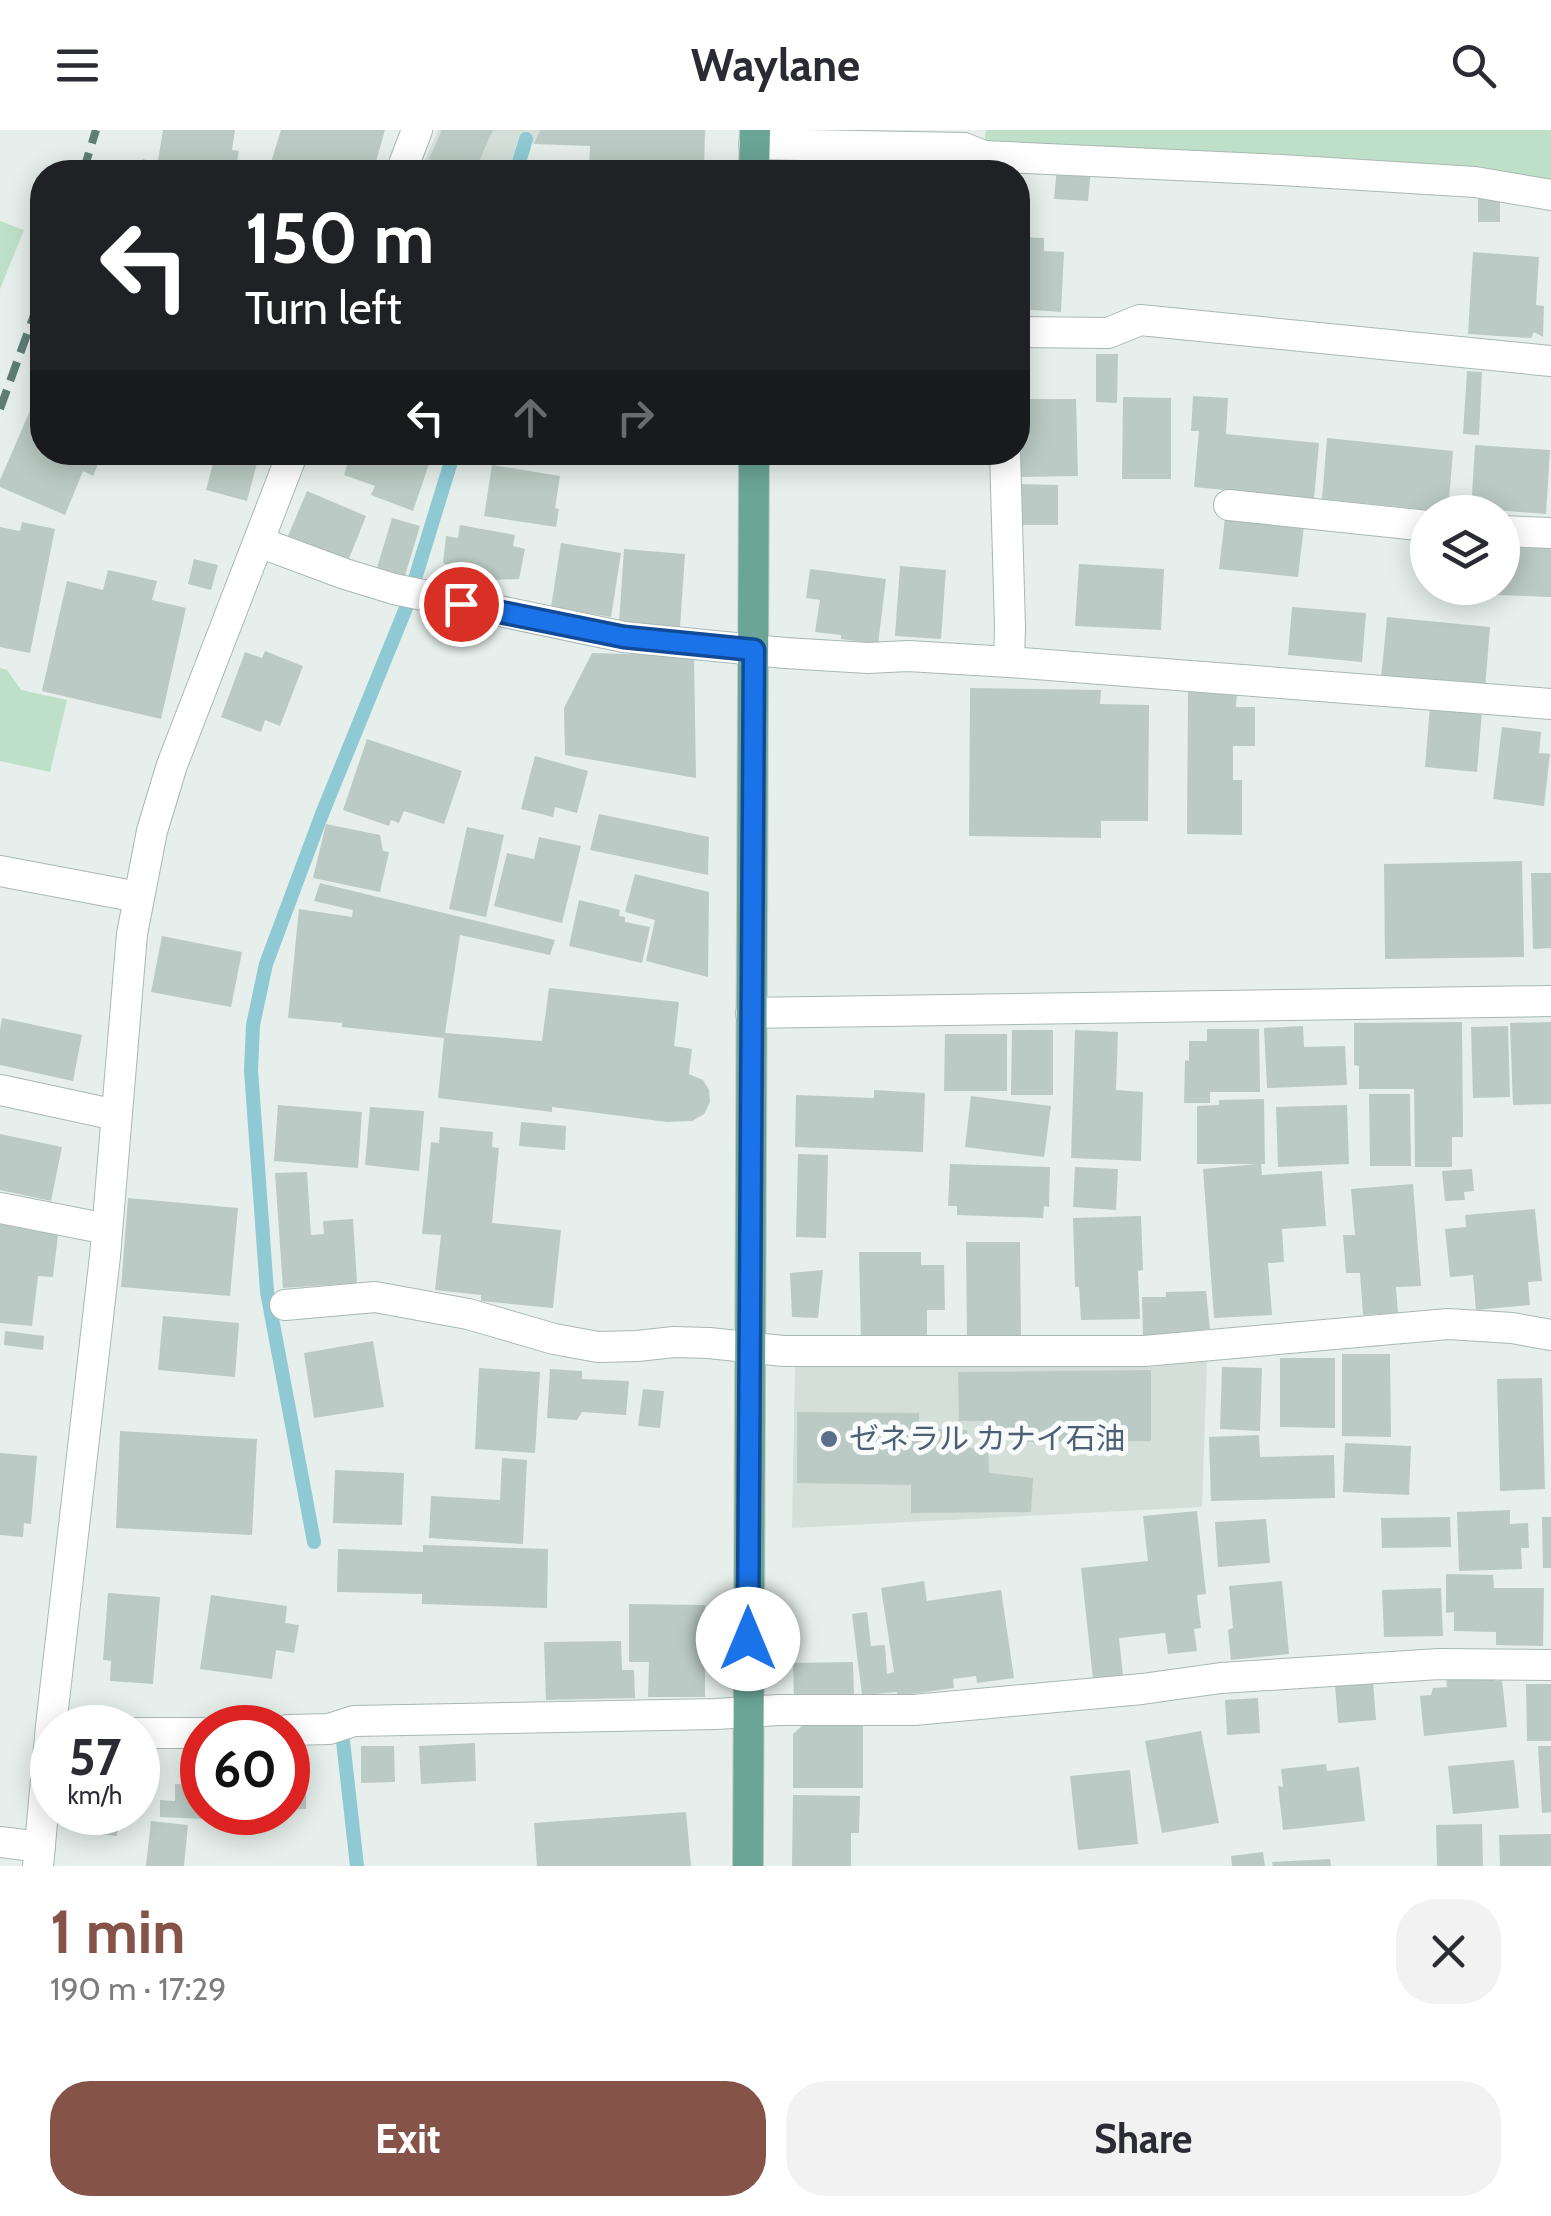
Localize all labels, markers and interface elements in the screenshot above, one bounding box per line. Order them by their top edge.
icon: menu [50,38,105,93]
text: Waylane [691,38,860,92]
icon: search [1446,38,1501,93]
text: 150 m [245,195,434,281]
icon: left [80,200,210,330]
text: Turn left [245,281,402,335]
icon: left [398,390,453,445]
icon: ahead [503,390,558,445]
icon: right [608,390,663,445]
map controls [1410,495,1520,605]
button: layers [1410,495,1520,605]
pin [419,562,504,647]
icon: arrive [434,577,489,632]
place label: ゼネラル カナイ石油 [849,1420,1126,1457]
marker: ゼネラル カナイ石油 [818,1428,840,1450]
position arrow [696,1587,800,1691]
speed limit sign: 60 [180,1705,310,1835]
text: 57 [69,1727,121,1788]
text: km/h [68,1780,122,1810]
text: 1 min [50,1895,185,1968]
button: close [1396,1899,1501,2004]
text: 190 m · 17:29 [50,1969,226,2008]
button: Exit [50,2081,766,2196]
button: Share [786,2081,1501,2196]

